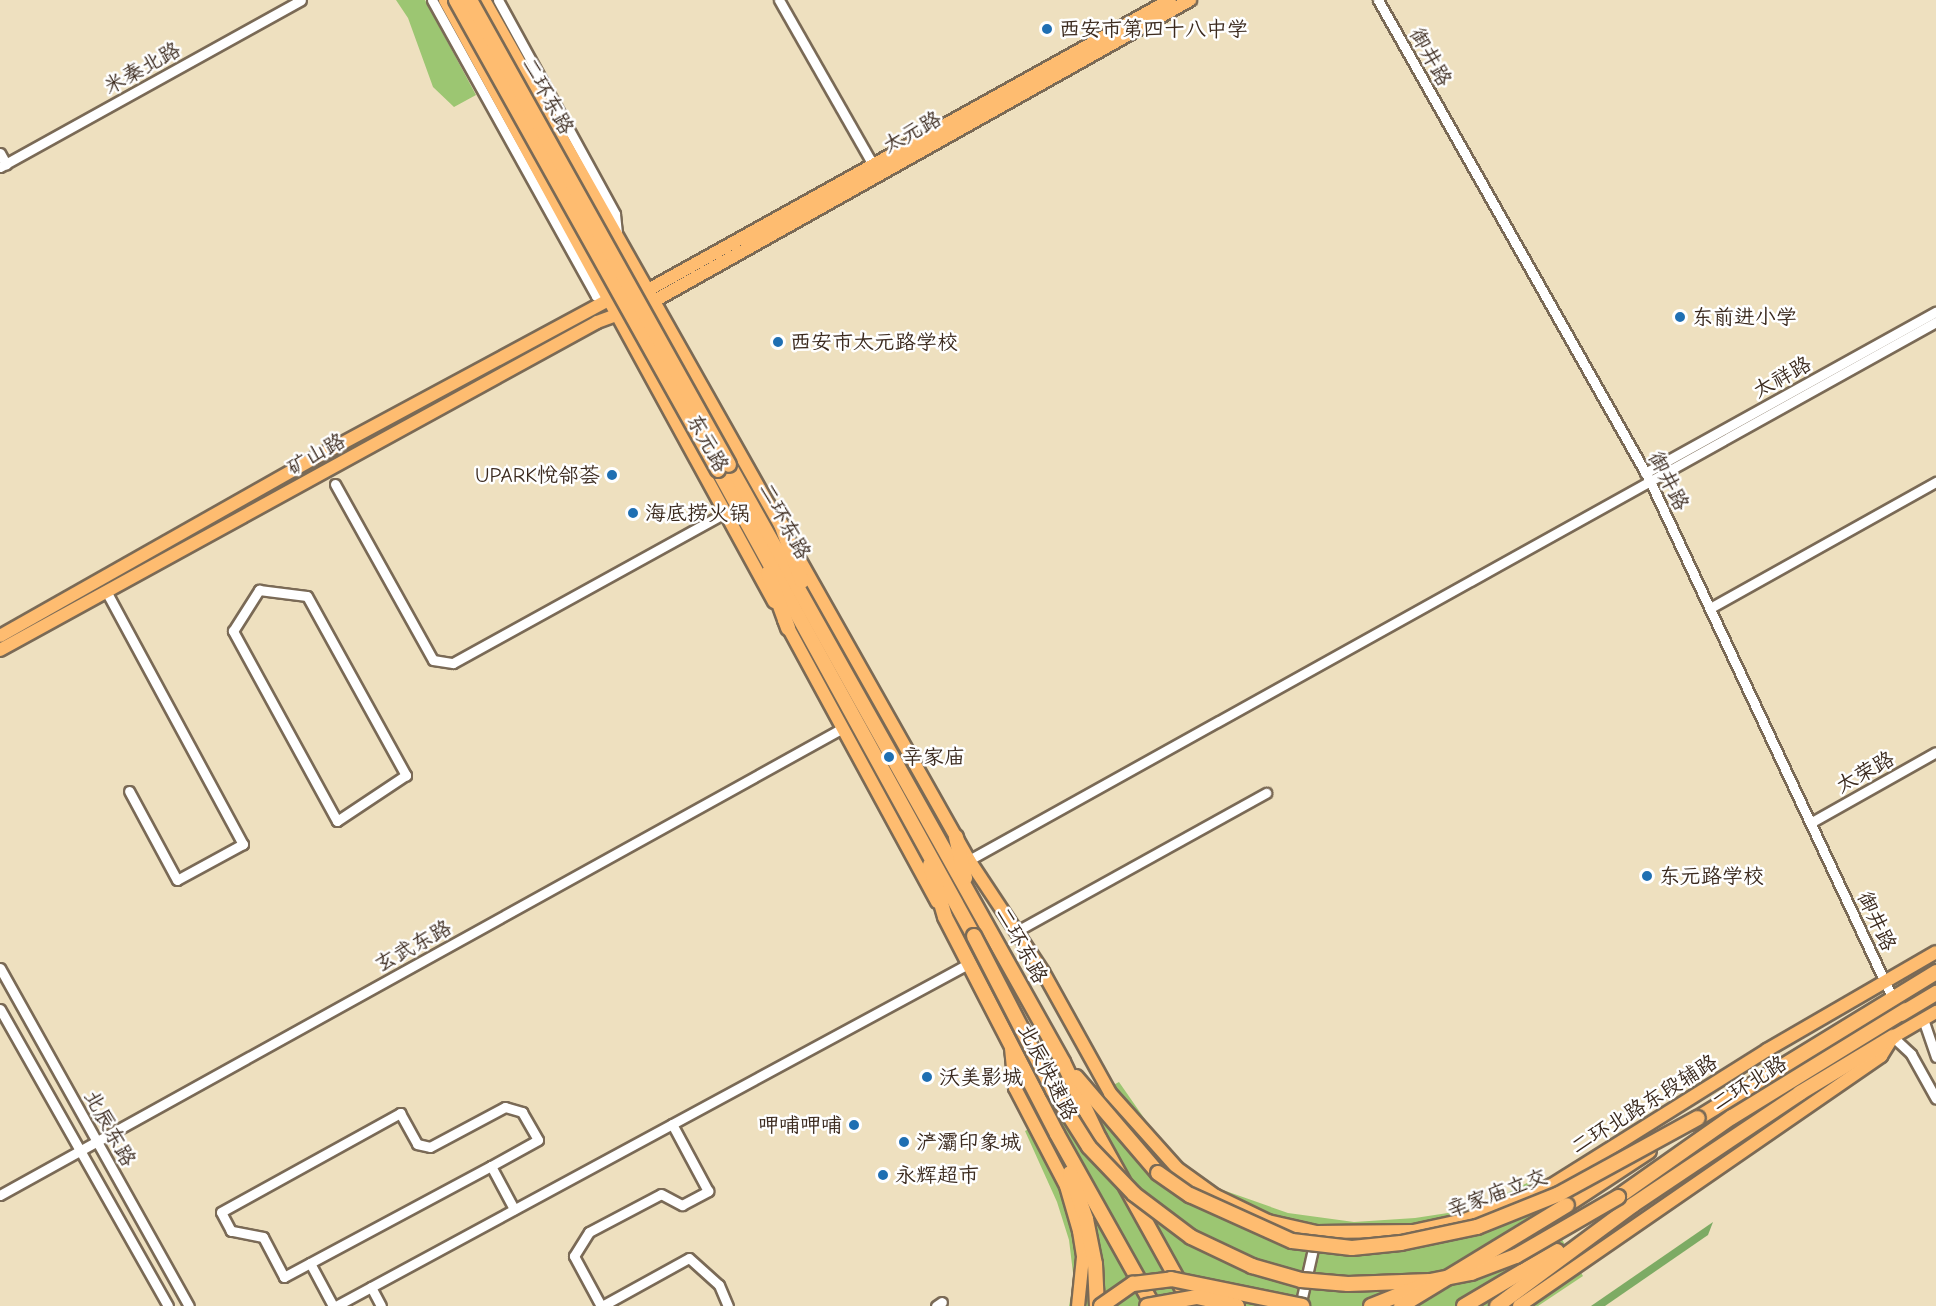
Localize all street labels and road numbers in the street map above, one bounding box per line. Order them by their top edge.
street label: 御井路 [1405,23,1457,91]
street label: 米秦北路 [99,37,185,99]
street label: 二环东路 [517,53,579,139]
street label: 太元路 [878,106,946,158]
street label: 太祥路 [1748,351,1816,403]
street label: 东元路 [682,409,734,477]
street label: 矿山路 [282,428,350,480]
street label: 御井路 [1643,447,1695,515]
street label: 二环东路 [754,478,816,564]
street label: 太荣路 [1831,746,1899,798]
street label: 御井路 [1852,887,1902,955]
street label: 二环东路 [991,902,1053,988]
street label: 玄武东路 [370,915,456,977]
street label: 北辰快速路 [1013,1020,1083,1124]
street label: 二环北路东段辅路 [1566,1049,1722,1159]
street label: 二环北路 [1707,1050,1791,1116]
street label: 北辰东路 [79,1085,141,1171]
street label: 辛家庙立交 [1443,1163,1551,1223]

